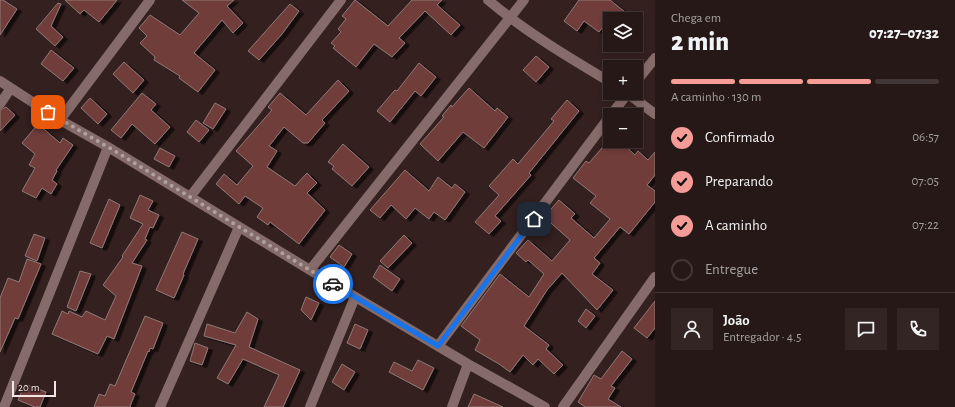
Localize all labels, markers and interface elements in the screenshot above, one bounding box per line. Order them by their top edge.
map controls [603,12,643,148]
button: layers [603,12,643,52]
text: Chega em [671,12,721,25]
text: 07:27–07:32 [869,26,939,41]
text: 2 min [671,29,729,55]
button: + [603,60,643,100]
text: A caminho · 130 m [671,91,761,104]
pin [31,95,65,129]
icon: bag [37,101,59,123]
button: − [603,108,643,148]
icon: check [671,127,693,149]
text: Confirmado [705,130,775,145]
text: 06:57 [912,131,939,144]
icon: check [671,171,693,193]
text: Preparando [705,174,773,189]
text: 07:05 [911,175,939,188]
pin [517,202,551,236]
icon: home [523,208,545,230]
icon: check [671,215,693,237]
text: A caminho [705,218,767,233]
text: 07:22 [912,219,939,232]
text: Entregue [705,262,758,277]
courier [313,264,353,304]
icon: car [322,273,344,295]
button: person [671,308,713,350]
button: chat [845,308,887,350]
button: phone [897,308,939,350]
text: João [723,313,750,328]
text: Entregador · 4.5 [723,331,801,344]
scale bar [12,379,56,398]
text: 20 m [18,382,39,393]

